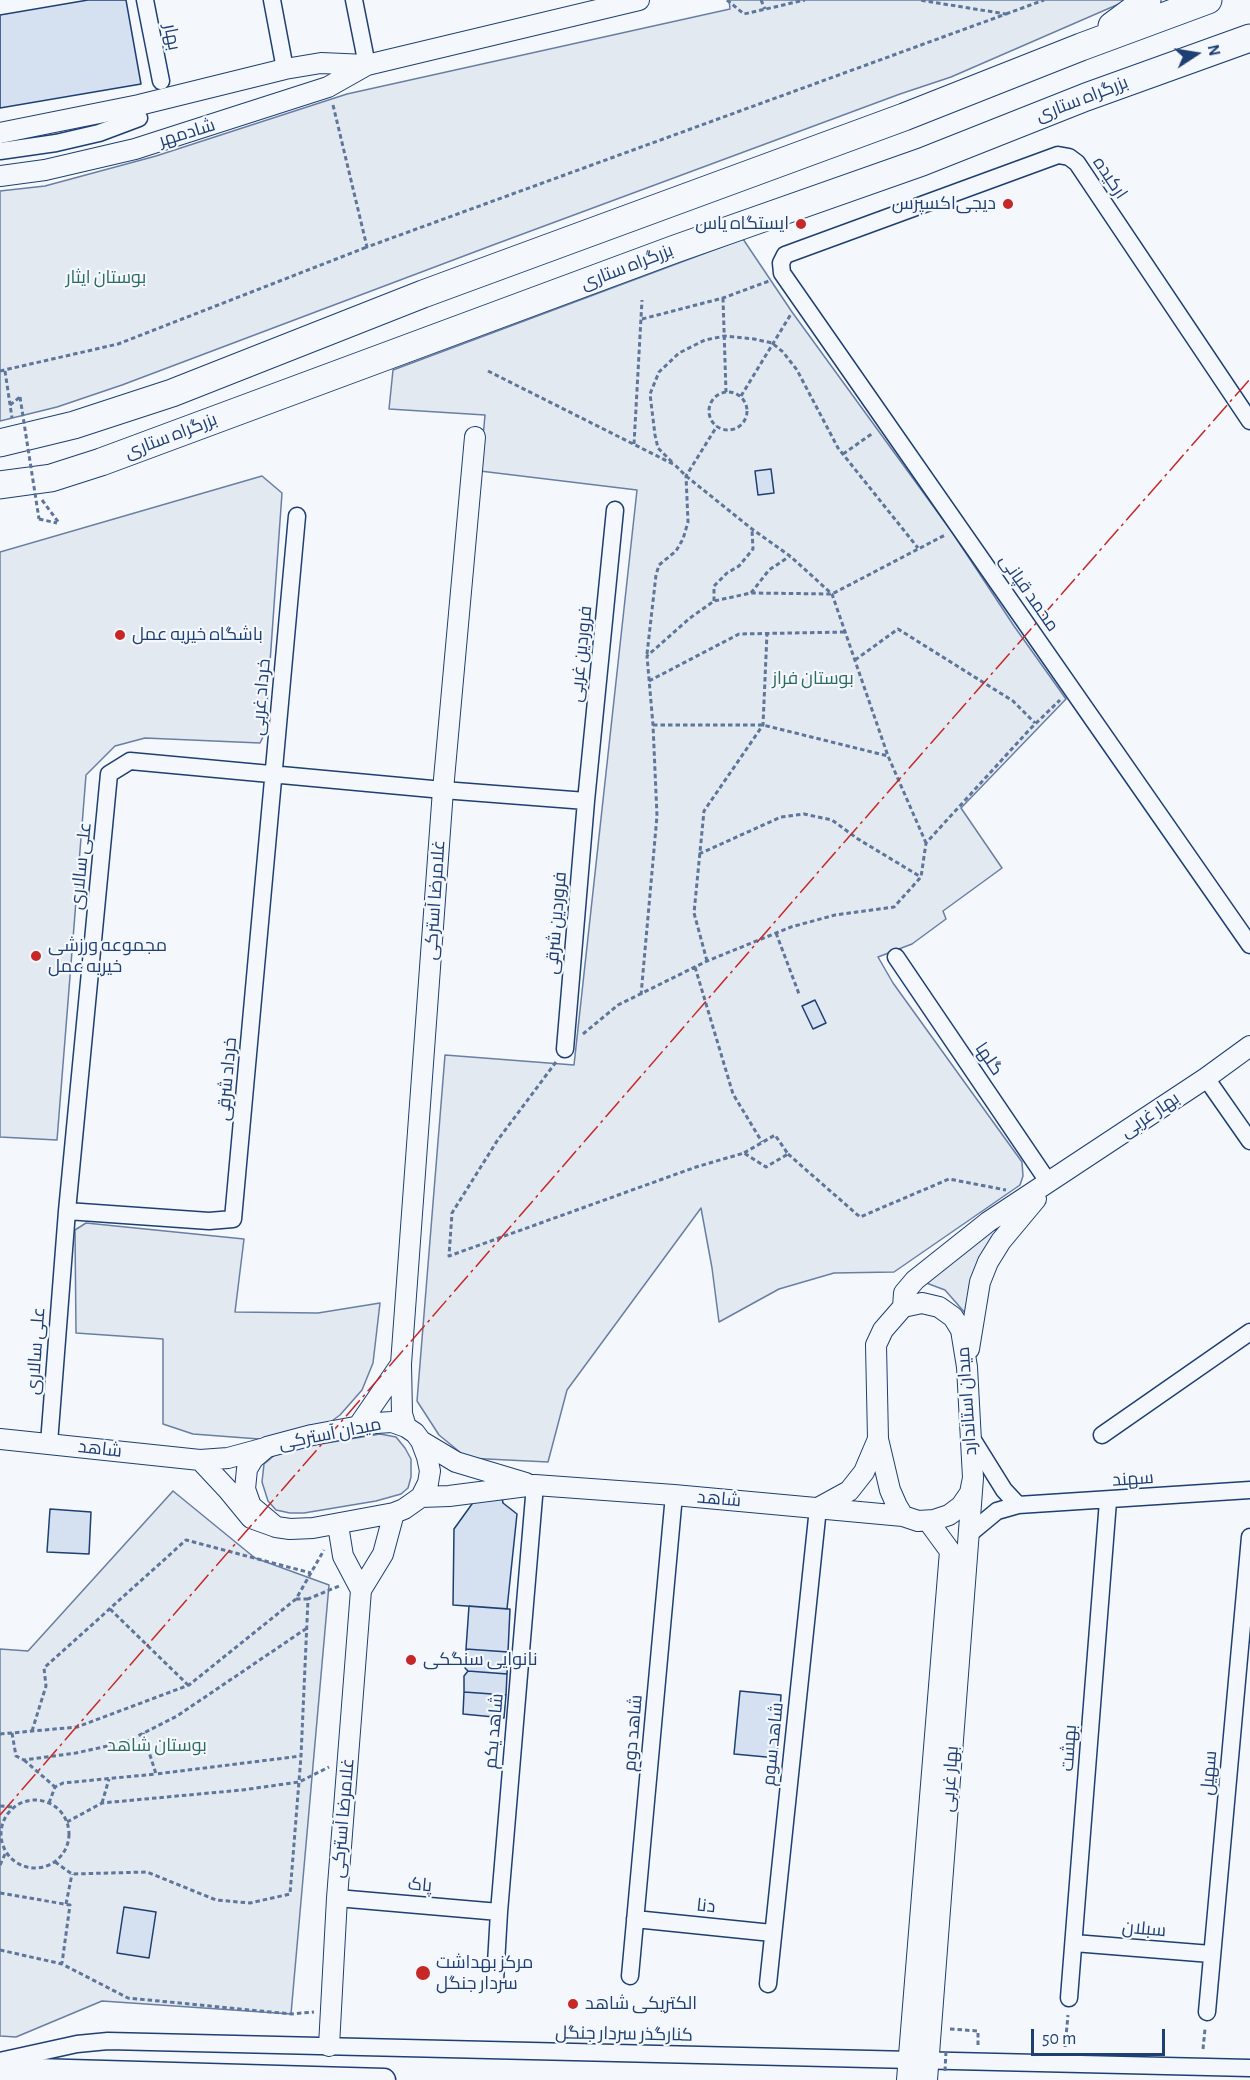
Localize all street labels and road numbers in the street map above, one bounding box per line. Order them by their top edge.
street label: بهار [159,22,185,52]
street label: بزرگراه ستاری [1033,72,1131,126]
street label: شادمهر [156,114,218,152]
street label: ارکیده [1088,153,1132,203]
street label: بزرگراه ستاری [578,240,676,294]
street label: بزرگراه ستاری [122,409,220,463]
street label: محمد قپانی [995,550,1063,636]
street label: فروردین غربی [565,605,597,703]
street label: خرداد غربی [247,658,275,736]
street label: علی سالاری [66,821,96,911]
street label: غلامرضا آسترکی [420,839,450,961]
street label: فروردین شرقی [541,871,571,975]
street label: خرداد شرقی [213,1036,241,1122]
street label: گلها [970,1039,1008,1079]
street label: بهار غربی [1116,1087,1184,1143]
street label: علی سالاری [22,1306,50,1396]
street label: میدان استاندارد [952,1346,982,1456]
street label: میدان آسترکی [277,1413,383,1455]
street label: شاهد [77,1436,123,1462]
street label: سهند [1111,1467,1155,1491]
street label: شاهد [696,1486,742,1512]
street label: شاهد یکم [480,1692,508,1770]
street label: شاهد دوم [619,1694,647,1772]
street label: شاهد سوم [758,1701,788,1787]
street label: بهشت [1057,1724,1081,1772]
street label: بهار غربی [937,1745,963,1813]
street label: سهیل [1196,1750,1222,1796]
street label: غلامرضا آسترکی [327,1757,359,1879]
street label: پاک [407,1873,433,1897]
street label: دنا [696,1894,716,1918]
street label: سبلان [1121,1916,1167,1942]
street label: کنارگذر سردار جنگل [555,2022,693,2046]

